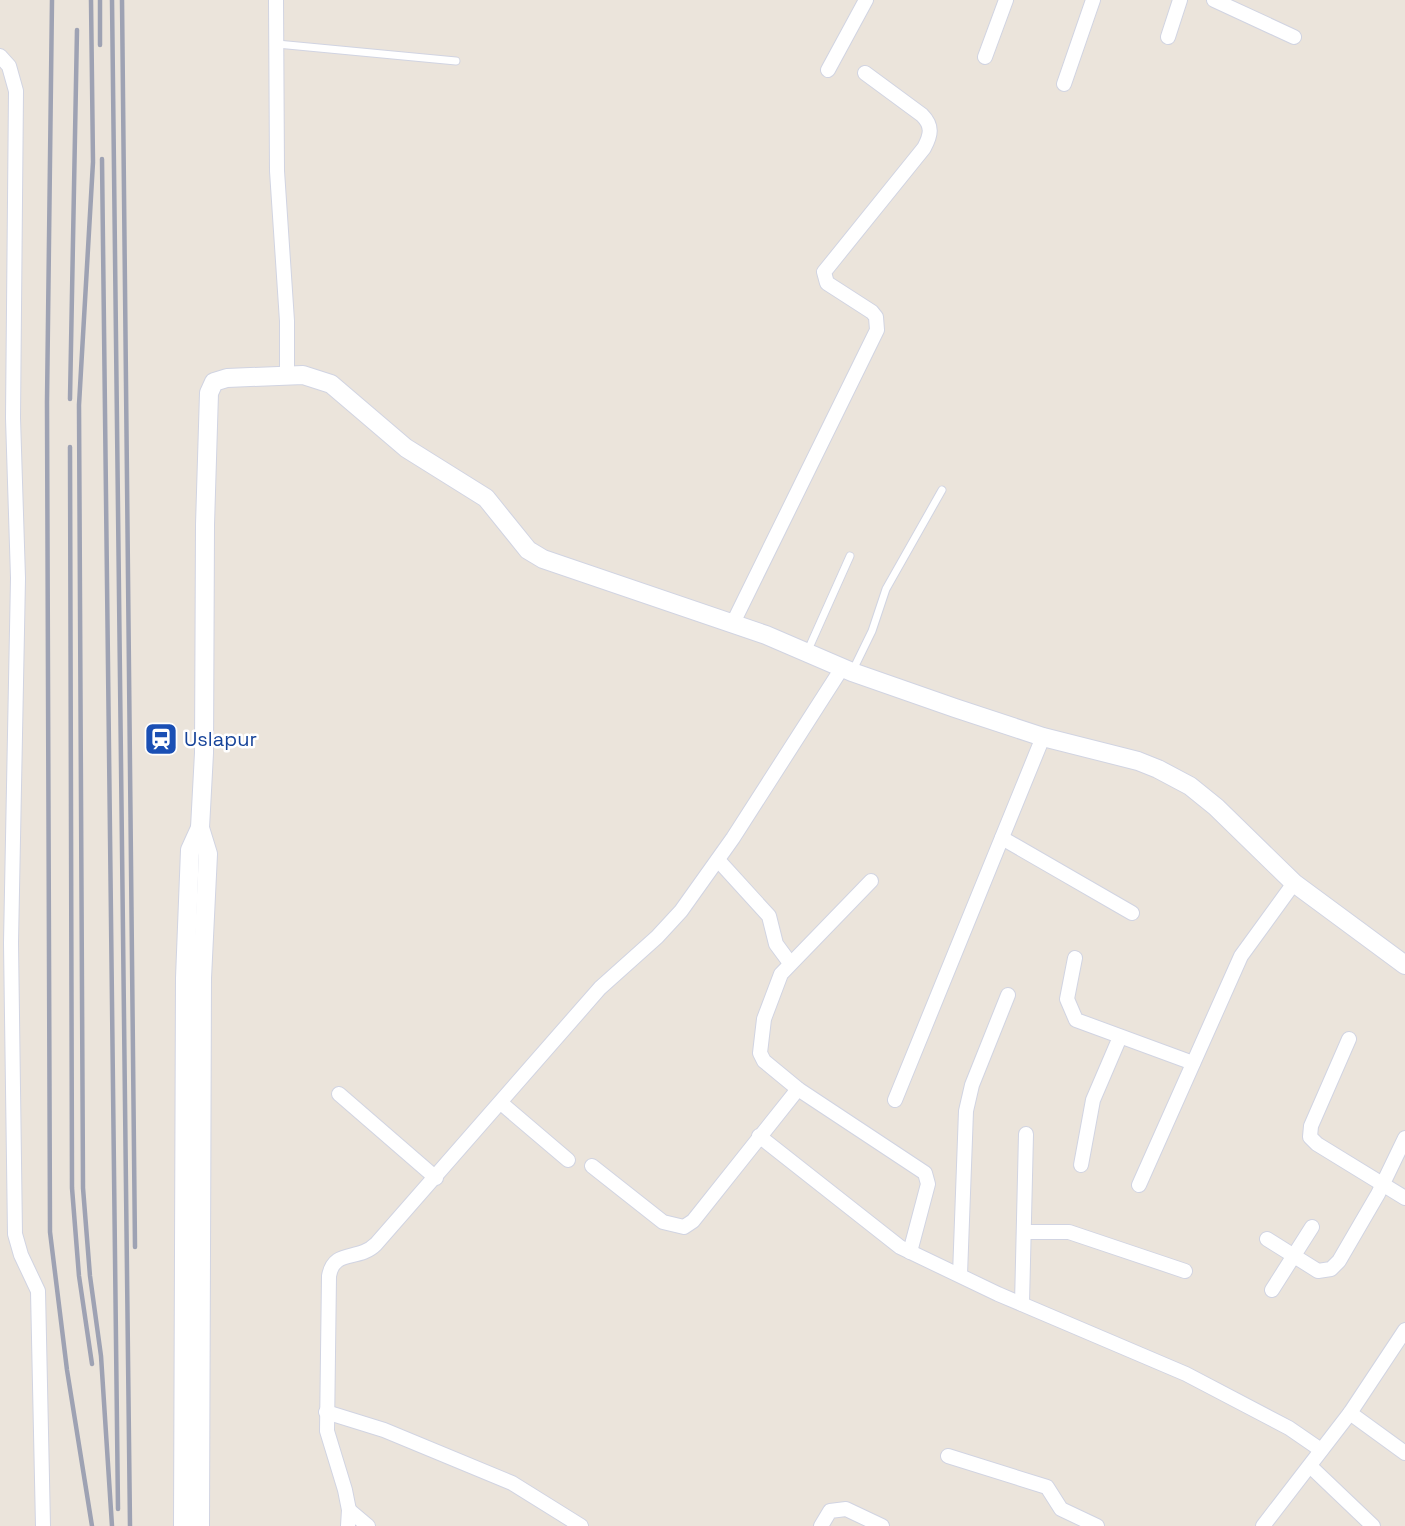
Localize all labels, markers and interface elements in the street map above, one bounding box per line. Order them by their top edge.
station icon: Uslapur [143,721,179,757]
place label: Uslapur [184,726,257,752]

